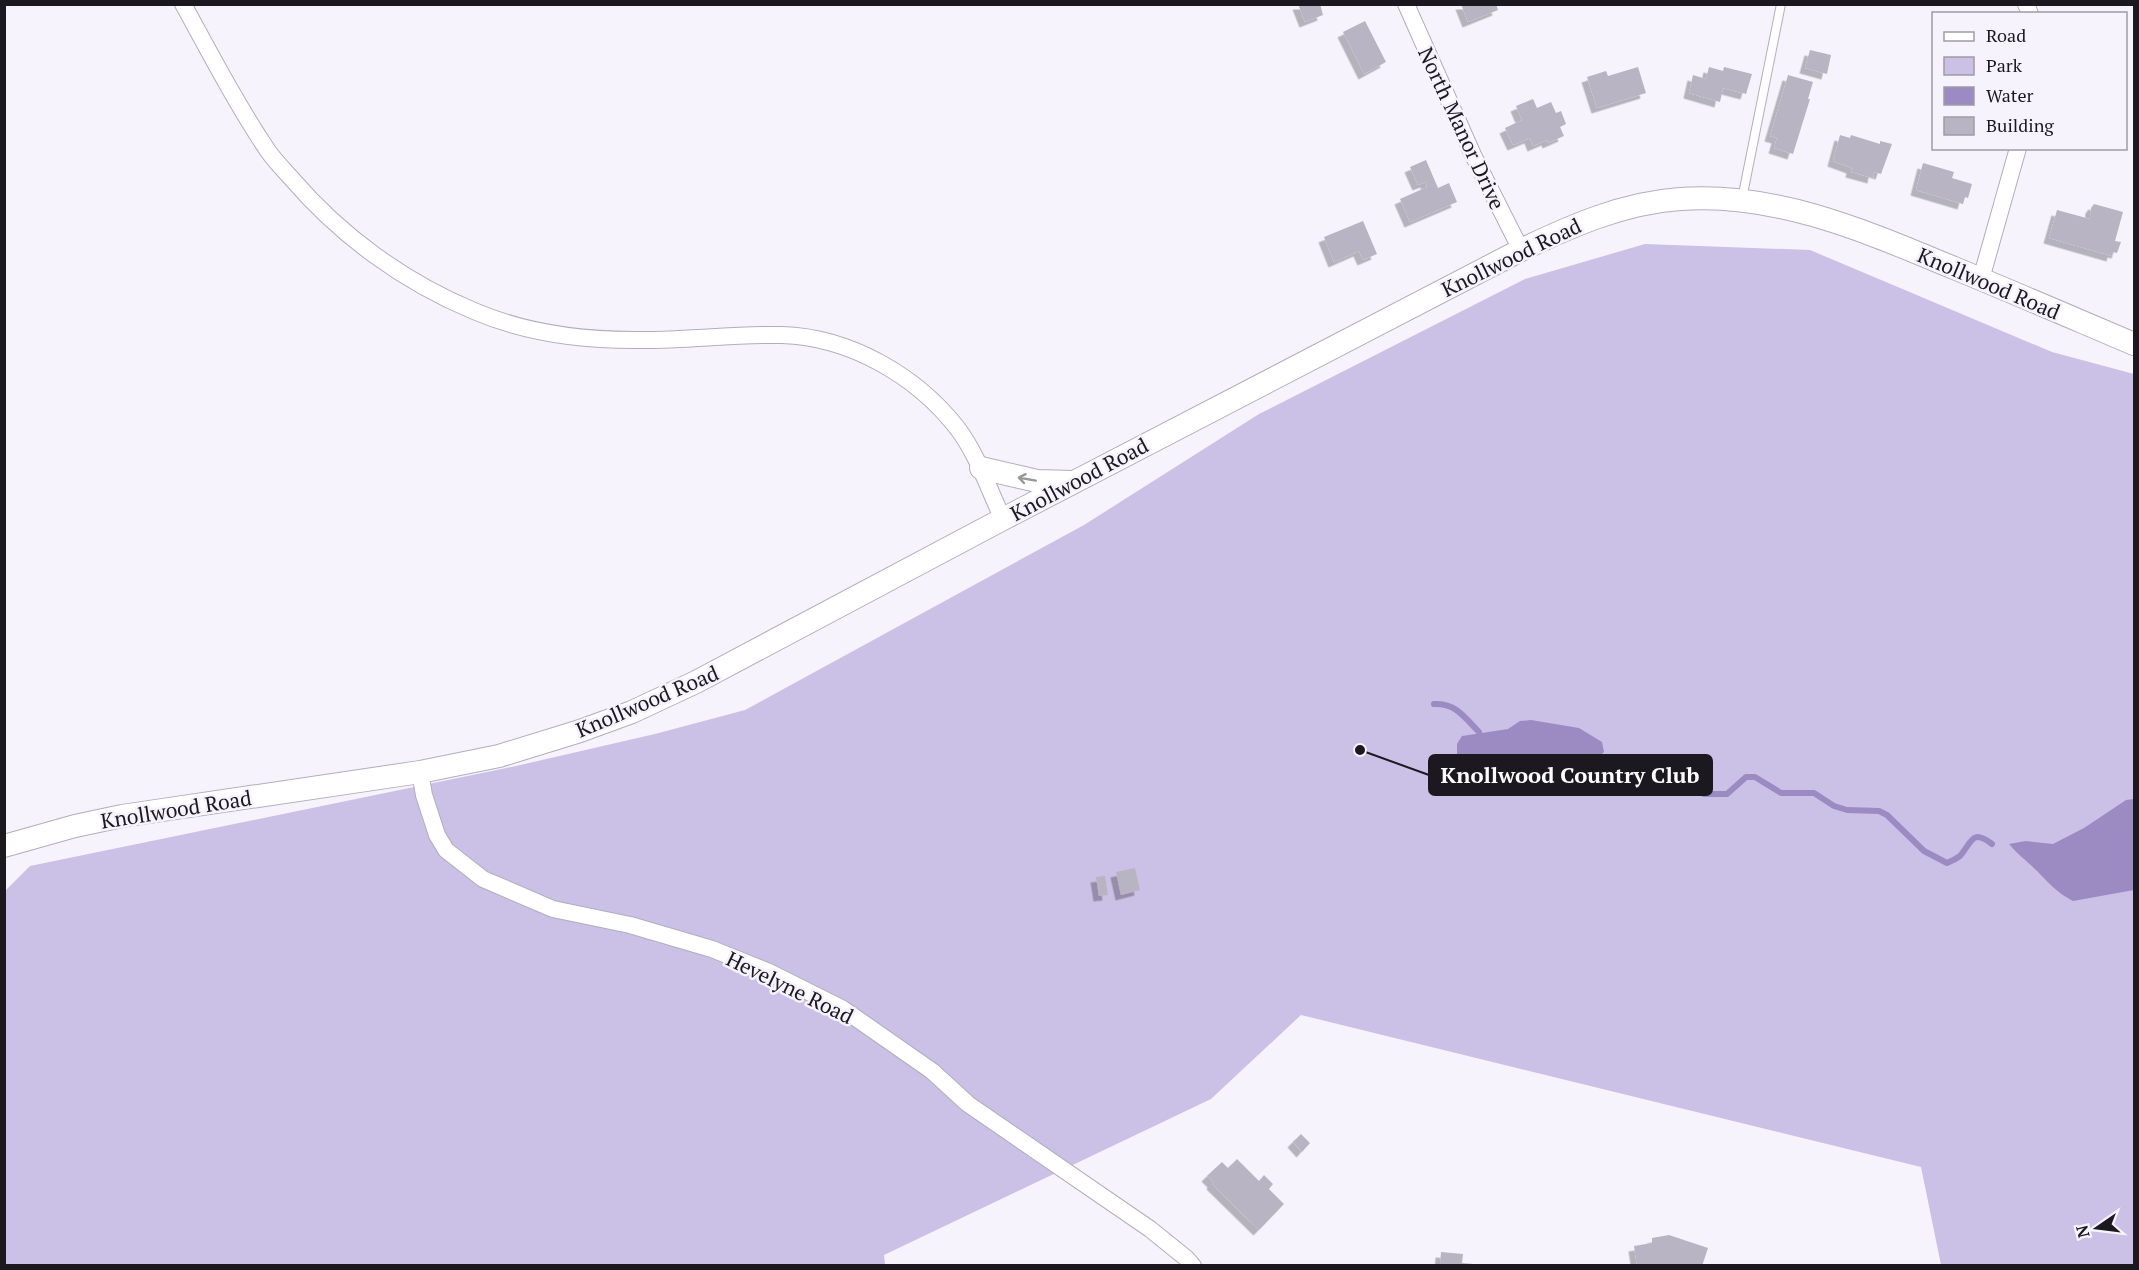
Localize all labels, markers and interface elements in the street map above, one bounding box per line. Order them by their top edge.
legend [1932,12,2127,150]
text: Road [1986,23,2026,47]
street label: North Manor Drive [1412,42,1512,214]
text: Park [1986,53,2023,77]
text: Water [1986,83,2033,107]
text: Building [1986,113,2054,137]
street label: Knollwood Road [1436,211,1586,303]
street label: Knollwood Road [1913,240,2065,326]
street label: Knollwood Road [1005,431,1153,527]
one-way arrow [1017,473,1037,484]
street label: Knollwood Road [571,658,723,744]
callout: Knollwood Country Club [1429,755,1712,795]
text: Knollwood Country Club [1441,760,1699,789]
street label: Knollwood Road [99,783,254,835]
street label: Hevelyne Road [722,944,859,1030]
north arrow [2067,1198,2127,1258]
text: N [2070,1223,2095,1240]

